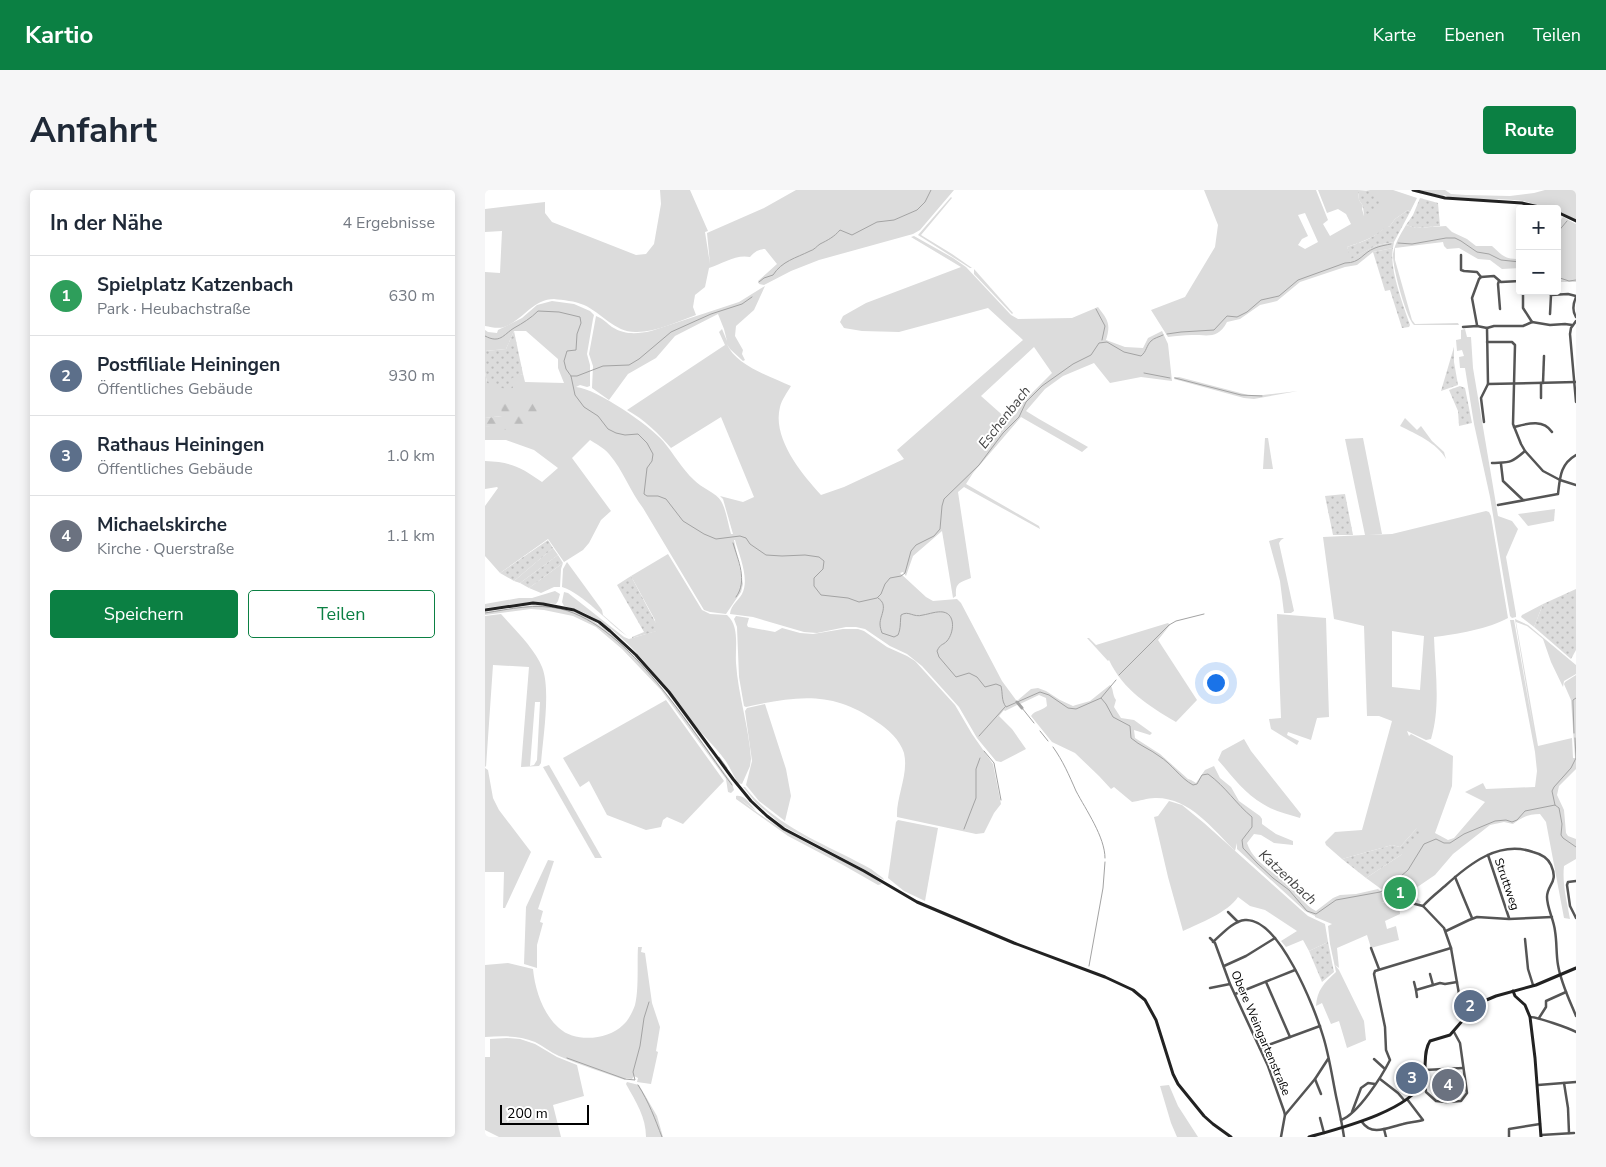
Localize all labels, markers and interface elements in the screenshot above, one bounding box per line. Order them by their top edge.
text: Kartio [25,19,93,51]
text: Karte [1373,23,1416,47]
text: Ebenen [1444,23,1505,47]
text: Teilen [1533,23,1581,47]
button: Route [1483,106,1576,154]
text: Anfahrt [30,107,157,154]
map controls [1516,205,1561,295]
button: + [1516,205,1561,250]
text: In der Nähe [50,209,163,237]
text: 4 Ergebnisse [342,212,435,234]
button: − [1516,250,1561,295]
text: Spielplatz Katzenbach [97,272,293,298]
text: 1 [61,285,71,307]
text: 630 m [388,285,435,307]
text: Park · Heubachstraße [97,298,251,320]
text: Postfiliale Heiningen [97,352,280,378]
text: 2 [61,365,71,387]
text: 930 m [388,365,435,387]
text: Öffentliches Gebäude [97,378,253,400]
water label: Eschenbach [974,382,1035,453]
text: Rathaus Heiningen [97,432,264,458]
text: 3 [61,445,71,467]
text: 1.0 km [386,445,435,467]
text: Öffentliches Gebäude [97,458,253,480]
text: Michaelskirche [97,512,227,538]
text: 4 [61,525,71,547]
text: 1.1 km [386,525,435,547]
text: Kirche · Querstraße [97,538,234,560]
button: Speichern [50,590,238,638]
button: Teilen [248,590,435,638]
your location [1203,670,1229,696]
water label: Katzenbach [1255,846,1321,909]
street label: Struttweg [1491,856,1523,912]
pin: 1 [1384,874,1416,912]
street label: Obere Weingartenstraße [1227,968,1295,1098]
pin: 2 [1454,987,1486,1025]
pin: 3 [1396,1059,1428,1097]
pin: 4 [1432,1066,1464,1104]
scale bar [500,1102,589,1125]
text: 200 m [507,1104,548,1123]

